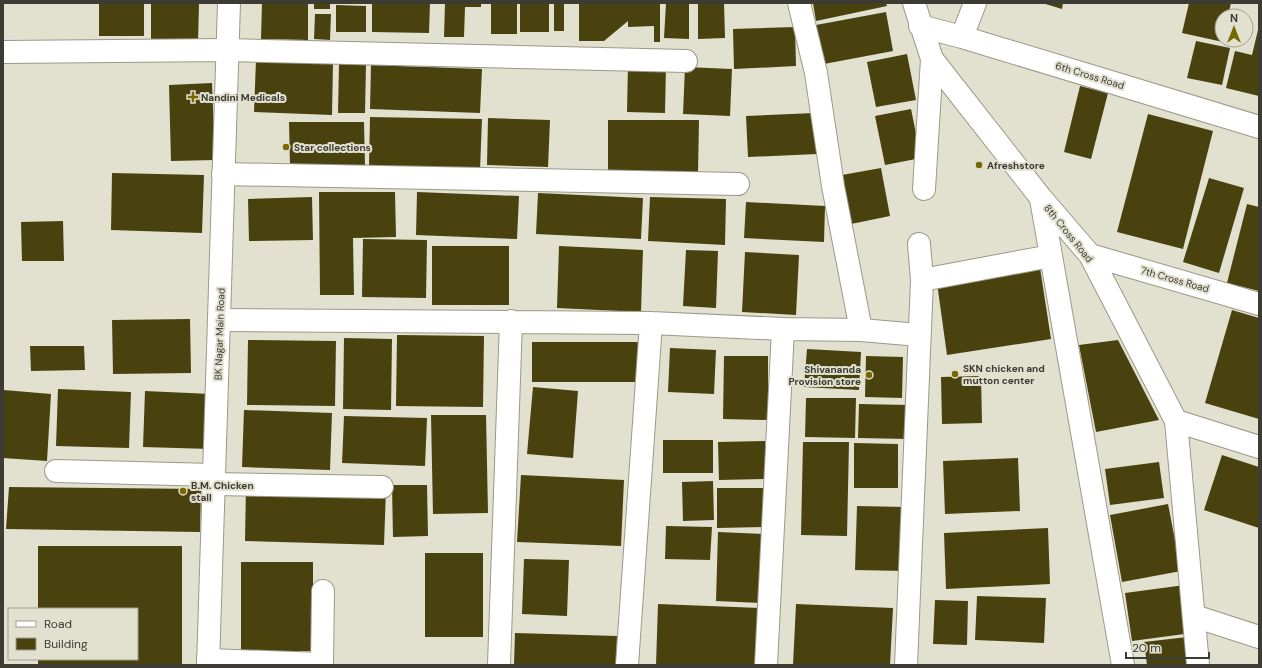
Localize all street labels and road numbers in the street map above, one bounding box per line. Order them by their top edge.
street label: 6th Cross Road [1054,59,1126,92]
street label: 8th Cross Road [1041,202,1096,265]
street label: 7th Cross Road [1139,264,1210,295]
street label: BK Nagar Main Road [211,288,228,380]

